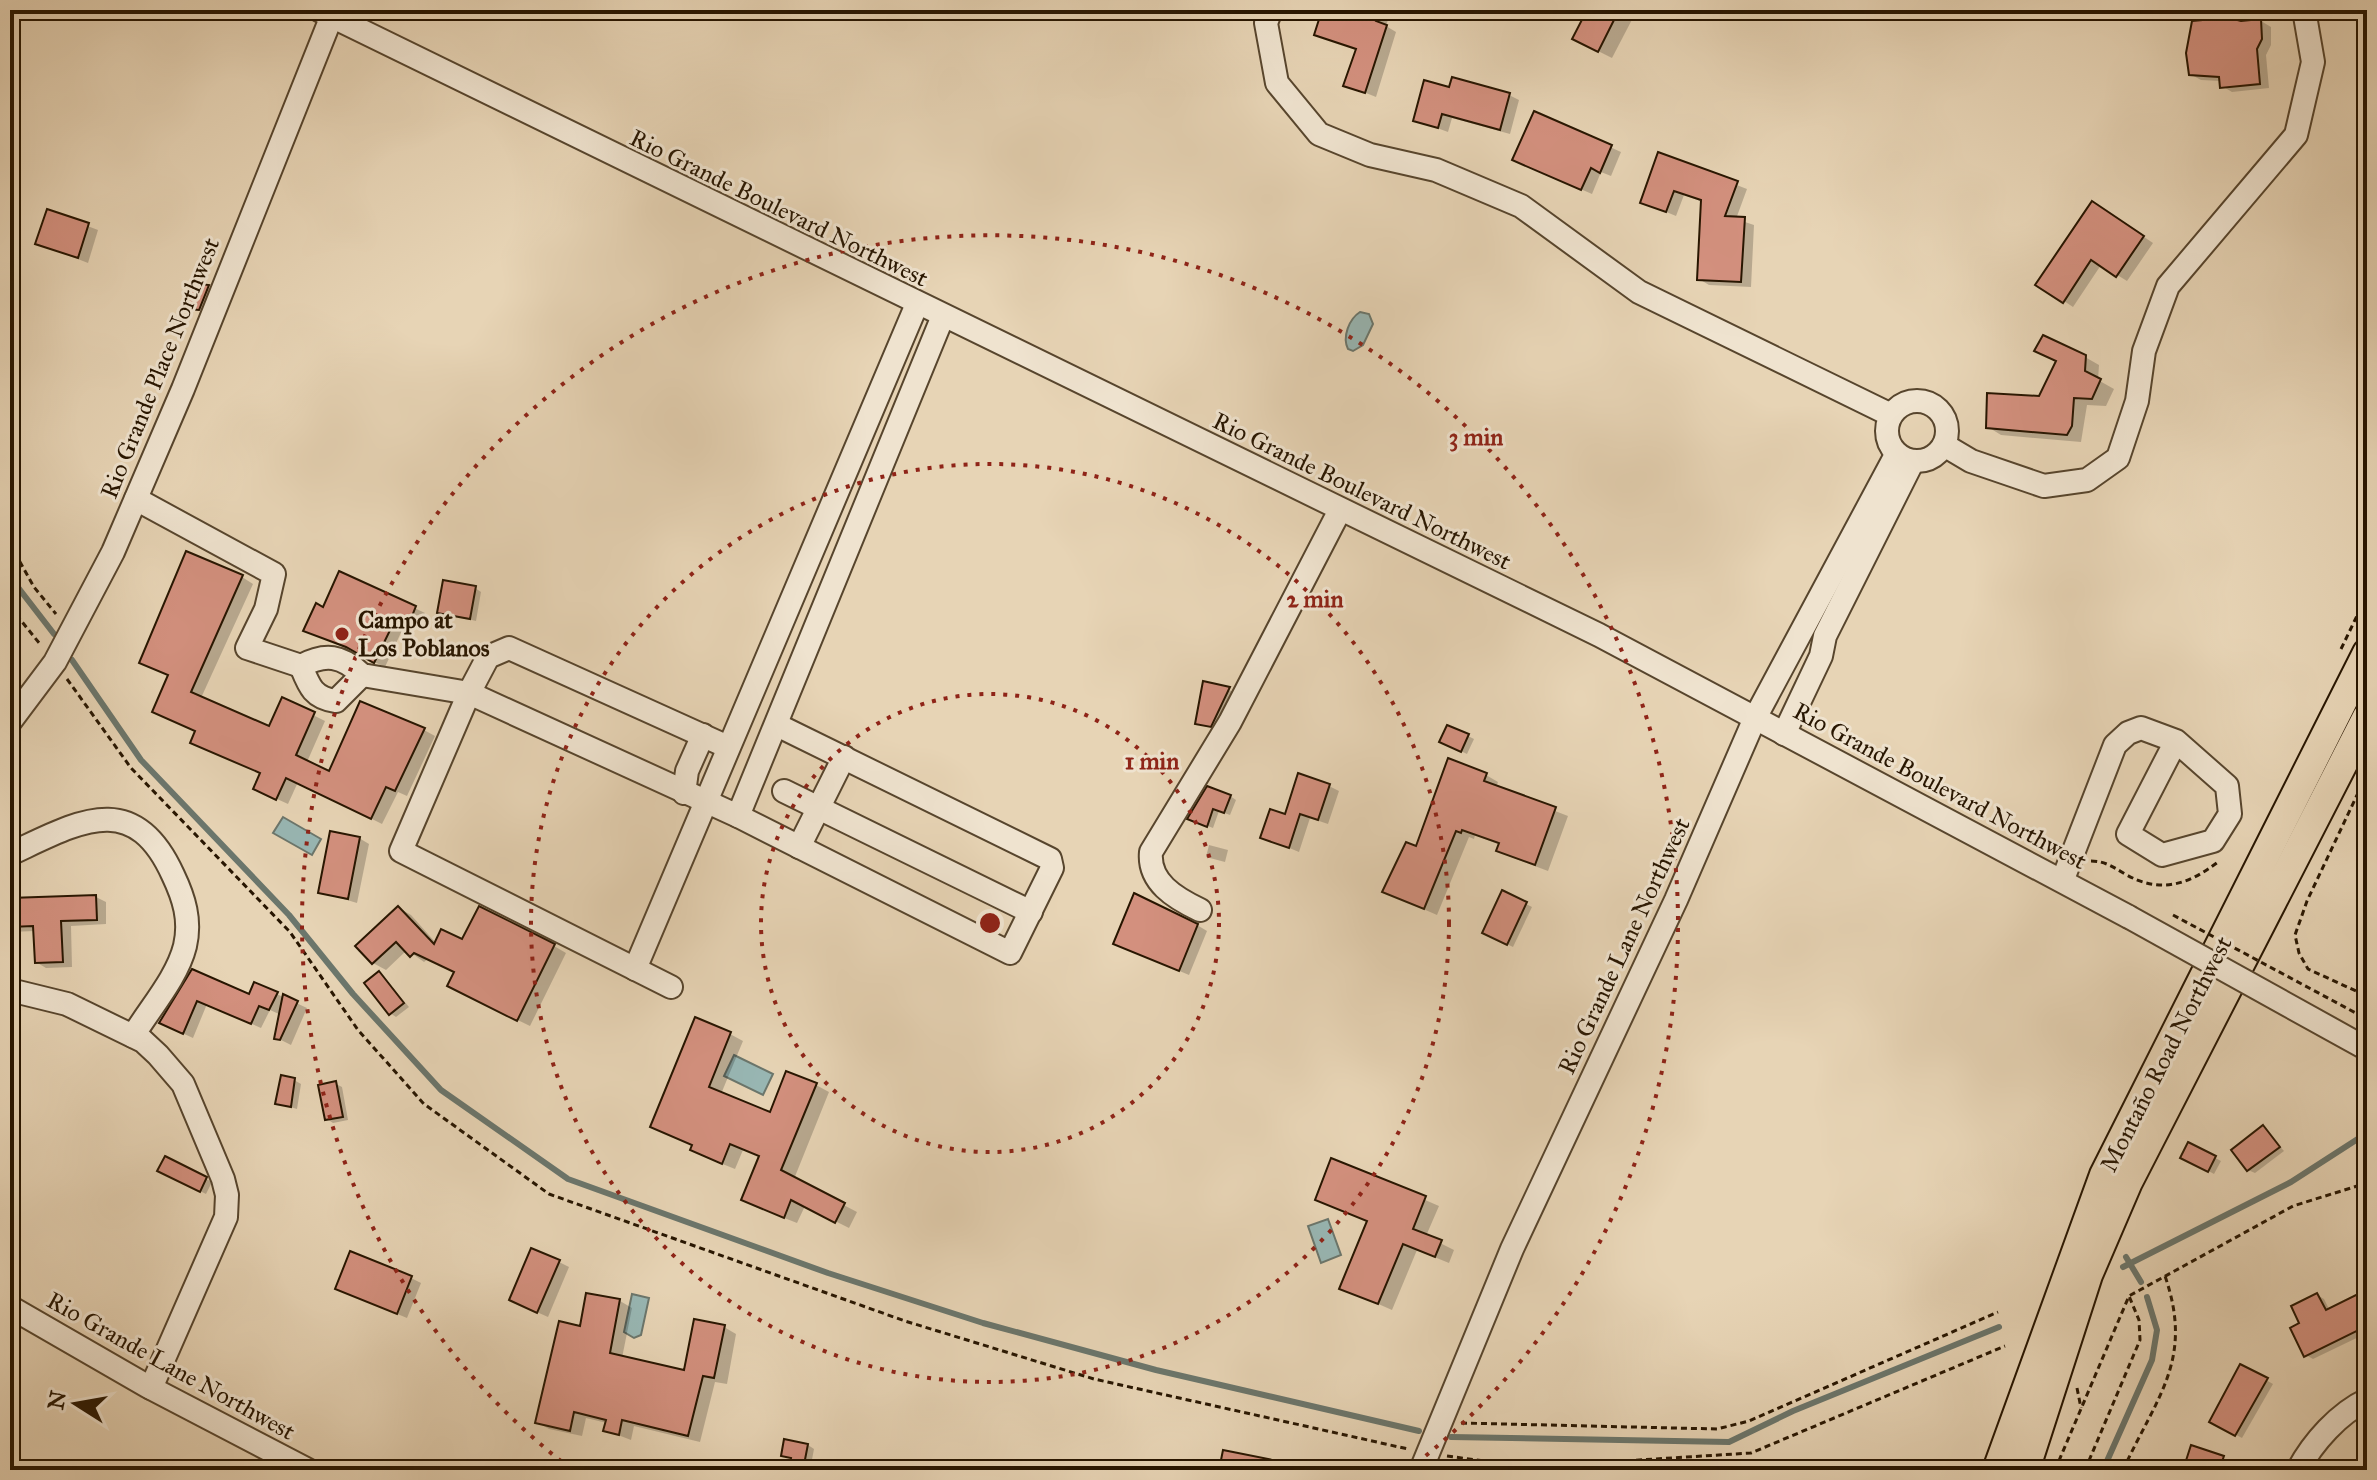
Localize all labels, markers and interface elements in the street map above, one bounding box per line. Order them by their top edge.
street label: Rio Grande Boulevard Northwest [625,123,933,294]
street label: Rio Grande Place Northwest [94,233,226,503]
street label: Rio Grande Boulevard Northwest [1208,406,1516,577]
text: 3 min [1449,422,1503,452]
text: 2 min [1287,584,1343,614]
place label: Campo at Los Poblanos [358,605,490,663]
marker: Campo at Los Poblanos [333,625,351,643]
street label: Rio Grande Boulevard Northwest [1788,696,2092,876]
text: 1 min [1125,746,1179,776]
street label: Rio Grande Lane Northwest [1551,813,1697,1079]
centre of rings [976,909,1004,937]
street label: Montaño Road Northwest [2094,931,2239,1177]
street label: Rio Grande Lane Northwest [42,1286,300,1446]
north arrow [36,1364,116,1444]

